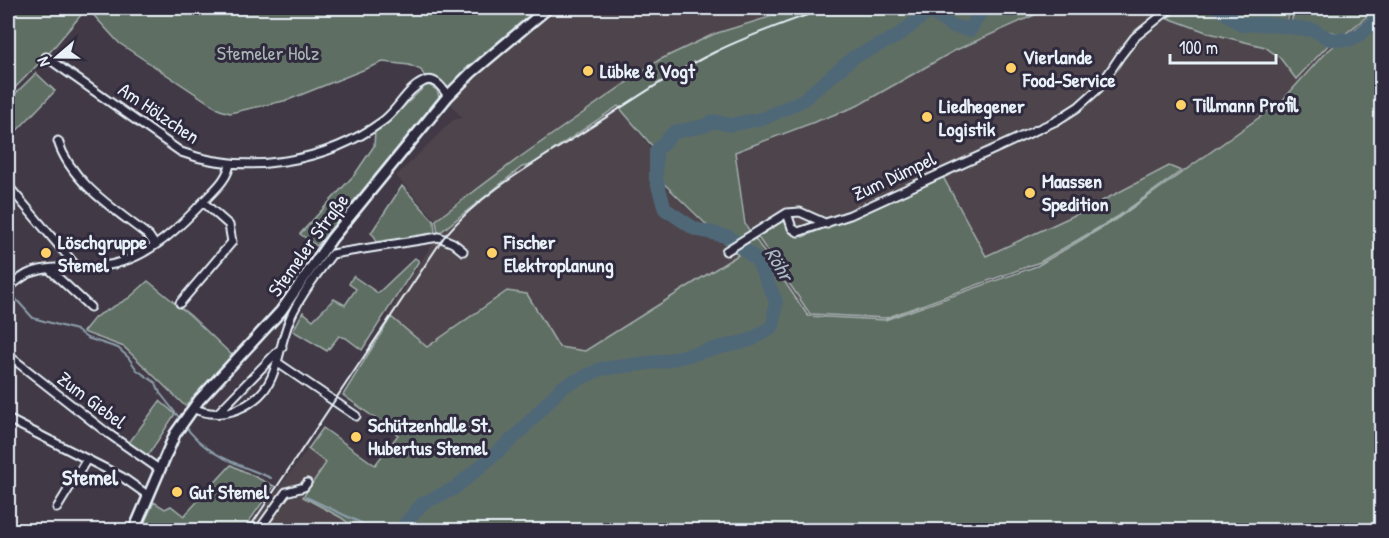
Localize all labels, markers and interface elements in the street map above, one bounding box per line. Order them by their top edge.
north arrow [27,27,87,87]
scale bar [1170,27,1276,65]
text: 100 m [1179,35,1218,60]
park label: Stemeler Holz [217,39,320,66]
place label: Vierlande Food-Service [1022,43,1116,93]
text: N [31,54,55,70]
place label: Lübke & Vogt [600,57,696,85]
marker: Vierlande Food-Service [1004,61,1018,75]
marker: Lübke & Vogt [581,64,595,78]
street label: Am Hölzchen [113,76,205,150]
place label: Tillmann Profil [1192,91,1299,118]
place label: Liedhegener Logistik [939,92,1025,143]
marker: Tillmann Profil [1174,98,1188,112]
marker: Liedhegener Logistik [920,110,934,124]
street label: Zum Dümpel [848,144,941,207]
place label: Maassen Spedition [1042,167,1108,218]
marker: Maassen Spedition [1023,186,1037,200]
street label: Stemeler Straße [261,188,354,302]
place label: Löschgruppe Stemel [58,228,147,278]
place label: Fischer Elektroplanung [503,228,614,279]
water label: Röhr [758,241,802,289]
marker: Löschgruppe Stemel [39,246,53,260]
marker: Fischer Elektroplanung [485,246,499,260]
street label: Zum Giebel [52,365,133,435]
place label: Schützenhalle St. Hubertus Stemel [368,411,492,461]
marker: Schützenhalle St. Hubertus Stemel [349,430,363,444]
district label: Stemel [62,462,119,492]
place label: Gut Stemel [189,478,270,505]
marker: Gut Stemel [170,485,184,499]

